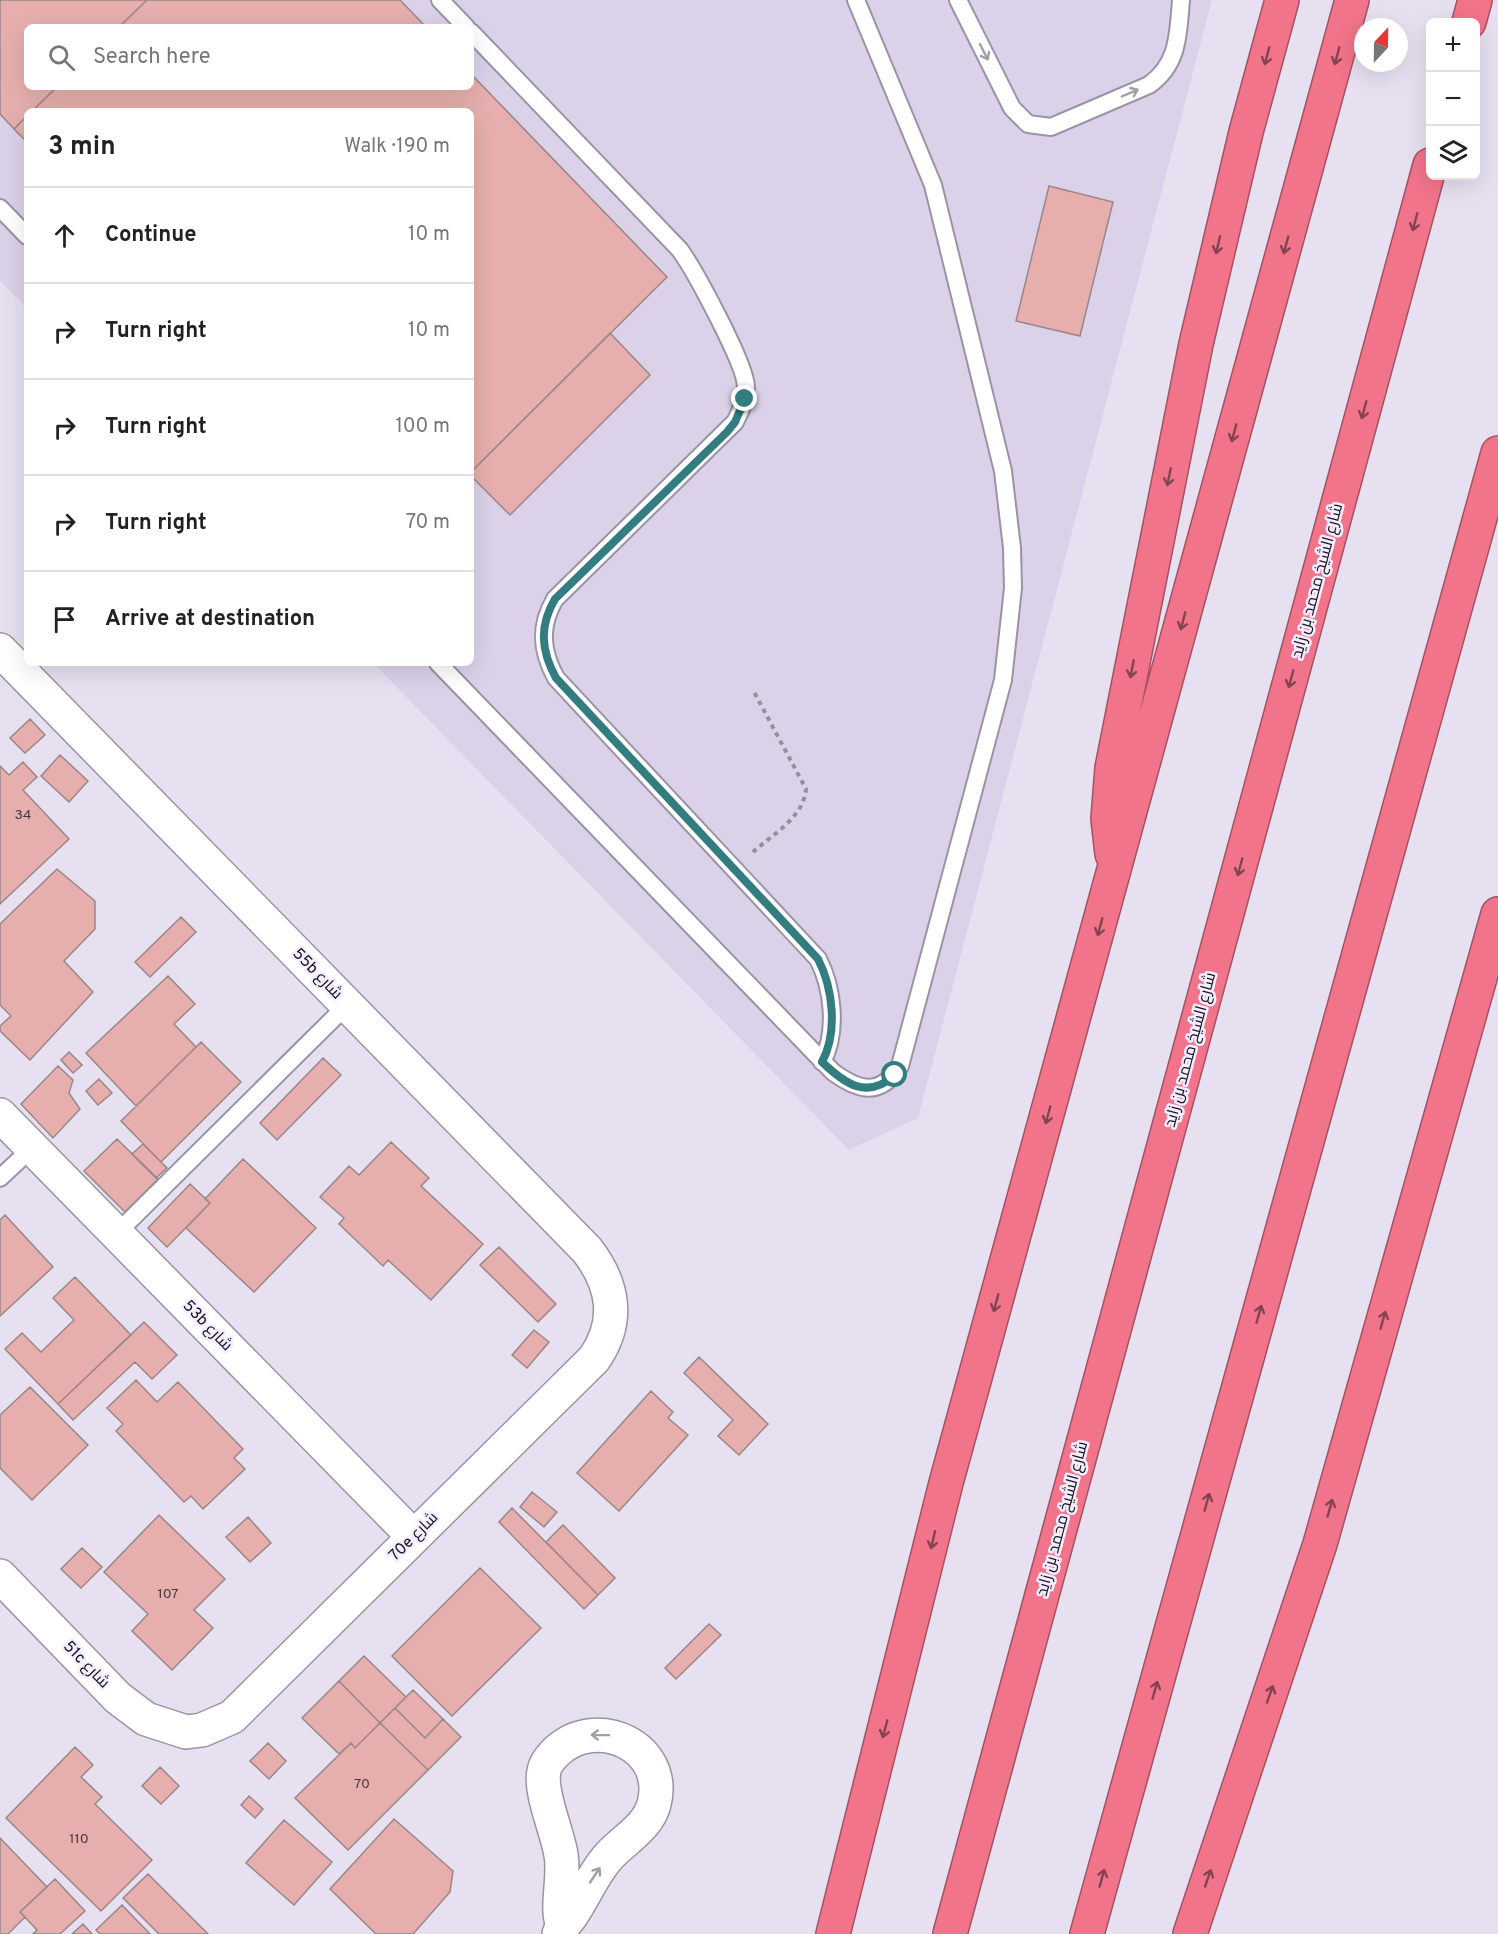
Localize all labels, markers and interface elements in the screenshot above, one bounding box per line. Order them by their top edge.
north arrow [1354,18,1408,72]
map controls [1426,18,1480,180]
button: + [1426,18,1480,72]
search box [24,24,474,90]
icon: search [45,41,78,74]
one-way arrow [979,43,990,61]
text: Search here [93,44,211,71]
one-way arrow [1260,47,1272,66]
one-way arrow [1330,47,1342,66]
button: − [1426,72,1480,126]
one-way arrow [1121,87,1139,98]
button: layers [1426,126,1480,180]
text: 3 min [48,131,116,164]
text: Walk · 190 m [344,134,450,160]
one-way arrow [1409,212,1420,231]
icon: ahead [48,219,81,252]
text: Continue [105,222,196,249]
text: 10 m [408,222,450,248]
one-way arrow [1279,235,1291,254]
one-way arrow [1212,236,1224,255]
icon: right [48,315,81,348]
text: Turn right [105,318,207,345]
text: 10 m [408,318,450,344]
route end [731,385,757,411]
one-way arrow [1358,400,1370,419]
icon: right [48,411,81,444]
text: Turn right [105,414,207,441]
text: 100 m [395,414,450,440]
one-way arrow [1228,423,1240,442]
one-way arrow [1163,467,1174,486]
street label: شارع الشيخ محمد بن زايد [1288,501,1348,661]
icon: right [48,507,81,540]
text: Turn right [105,510,207,537]
text: 70 m [406,510,450,536]
icon: arrive [48,603,81,636]
text: Arrive at destination [105,606,315,633]
one-way arrow [1177,611,1189,630]
one-way arrow [1126,658,1137,678]
one-way arrow [1285,669,1297,688]
house number: 34 [14,807,32,824]
one-way arrow [1234,858,1245,877]
one-way arrow [1094,917,1105,936]
street label: 55b شارع [288,944,346,1004]
street label: شارع الشيخ محمد بن زايد [1161,970,1221,1130]
route start [881,1061,907,1087]
one-way arrow [1042,1105,1053,1124]
one-way arrow [990,1293,1001,1312]
street label: 53b شارع [178,1296,236,1356]
one-way arrow [1254,1305,1265,1324]
one-way arrow [1378,1311,1390,1330]
street label: شارع الشيخ محمد بن زايد [1033,1439,1093,1599]
one-way arrow [1202,1493,1213,1512]
one-way arrow [1325,1499,1337,1518]
street label: 70e شارع [385,1508,443,1566]
one-way arrow [926,1530,938,1549]
house number: 107 [157,1586,179,1603]
street label: 51c شارع [58,1637,114,1693]
one-way arrow [1150,1681,1161,1700]
one-way arrow [1266,1685,1277,1703]
one-way arrow [879,1719,890,1738]
one-way arrow [590,1729,610,1741]
house number: 70 [354,1776,370,1793]
house number: 110 [69,1831,89,1848]
one-way arrow [589,1867,601,1884]
one-way arrow [1097,1869,1109,1888]
one-way arrow [1204,1869,1215,1888]

